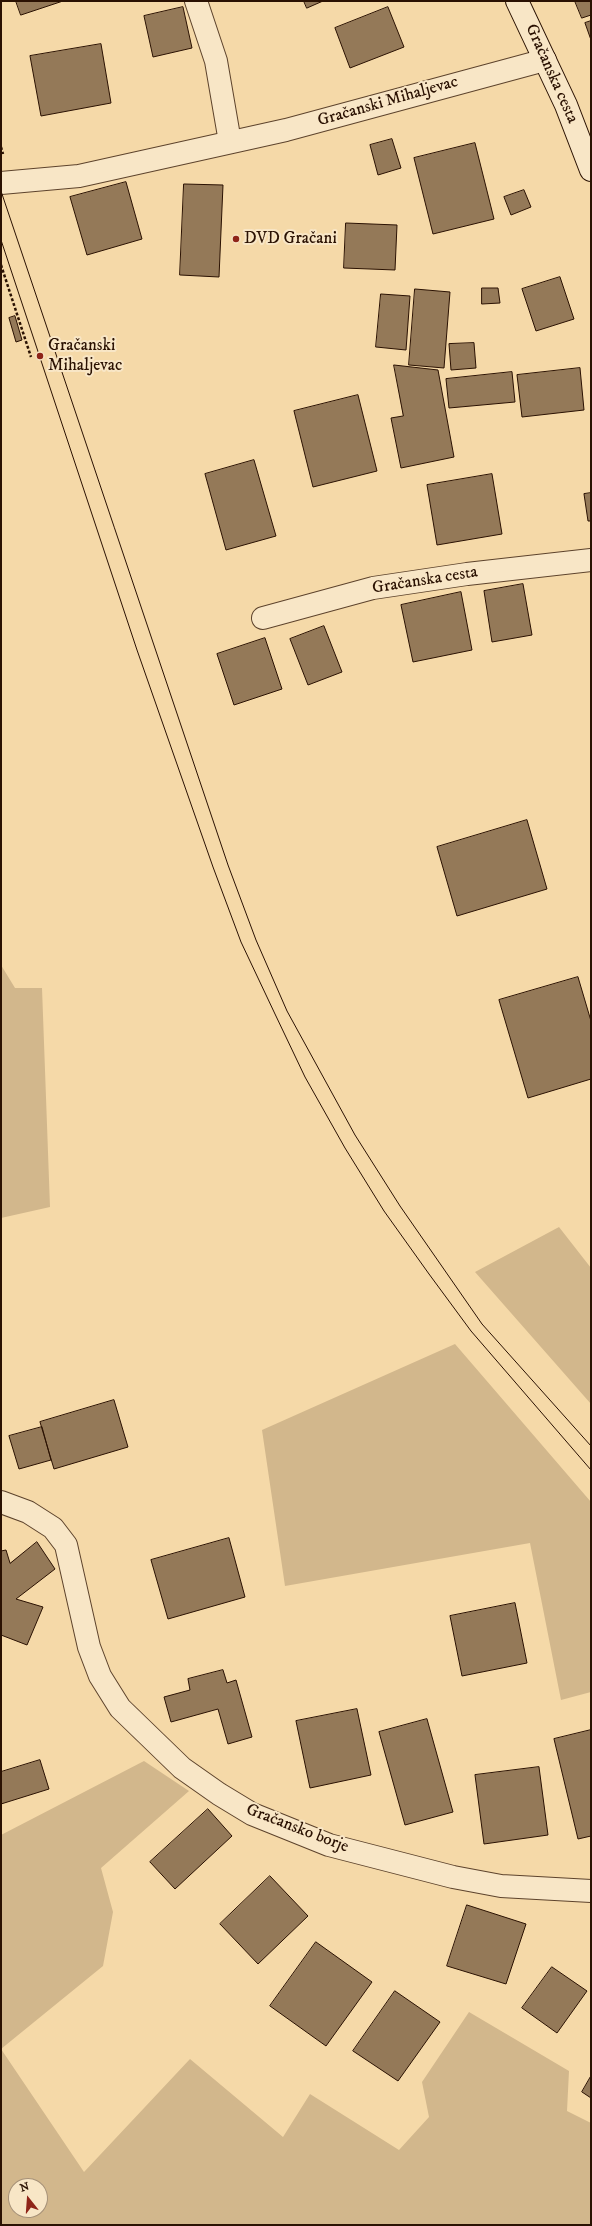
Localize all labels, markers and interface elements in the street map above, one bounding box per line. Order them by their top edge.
street label: Gračanska cesta [520,21,582,127]
street label: Gračanski Mihaljevac [315,72,461,132]
place label: DVD Gračani [244,229,337,249]
marker: DVD Gračani [231,234,241,244]
place label: Gračanski Mihaljevac [48,336,122,376]
marker: Gračanski Mihaljevac [35,351,45,361]
street label: Gračanska cesta [371,563,479,599]
street label: Gračansko borje [243,1800,351,1858]
north arrow [8,2178,48,2218]
text: N [18,2179,31,2195]

